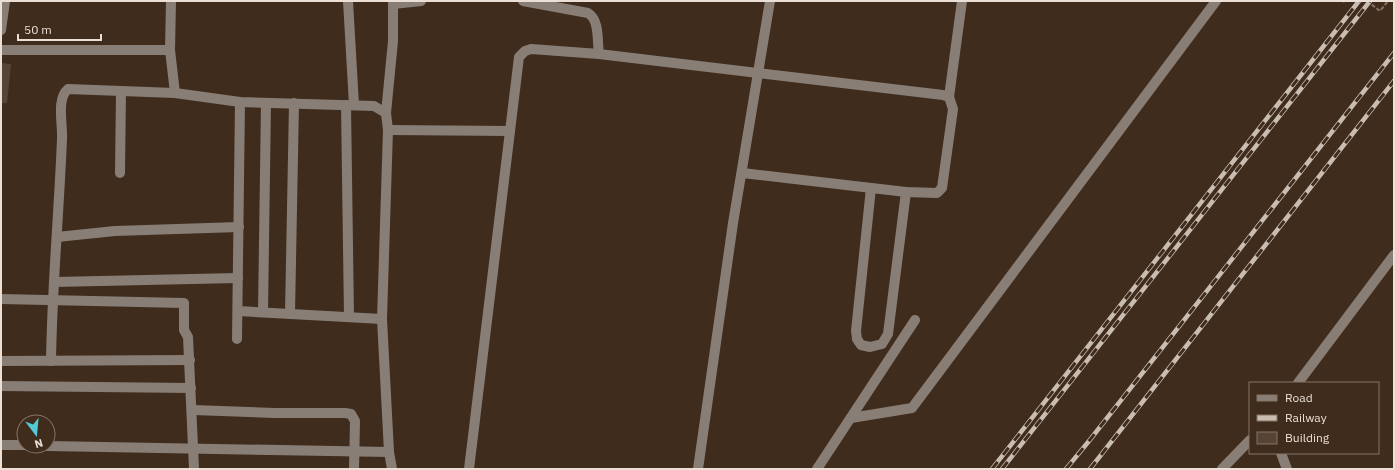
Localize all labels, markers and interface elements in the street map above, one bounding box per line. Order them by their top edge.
scale bar [18,16,101,42]
text: 50 m [24,22,52,37]
legend [1249,382,1379,454]
text: Road [1285,390,1313,405]
text: Railway [1285,410,1327,425]
north arrow [16,414,56,454]
text: Building [1285,430,1330,445]
text: N [33,436,45,451]

